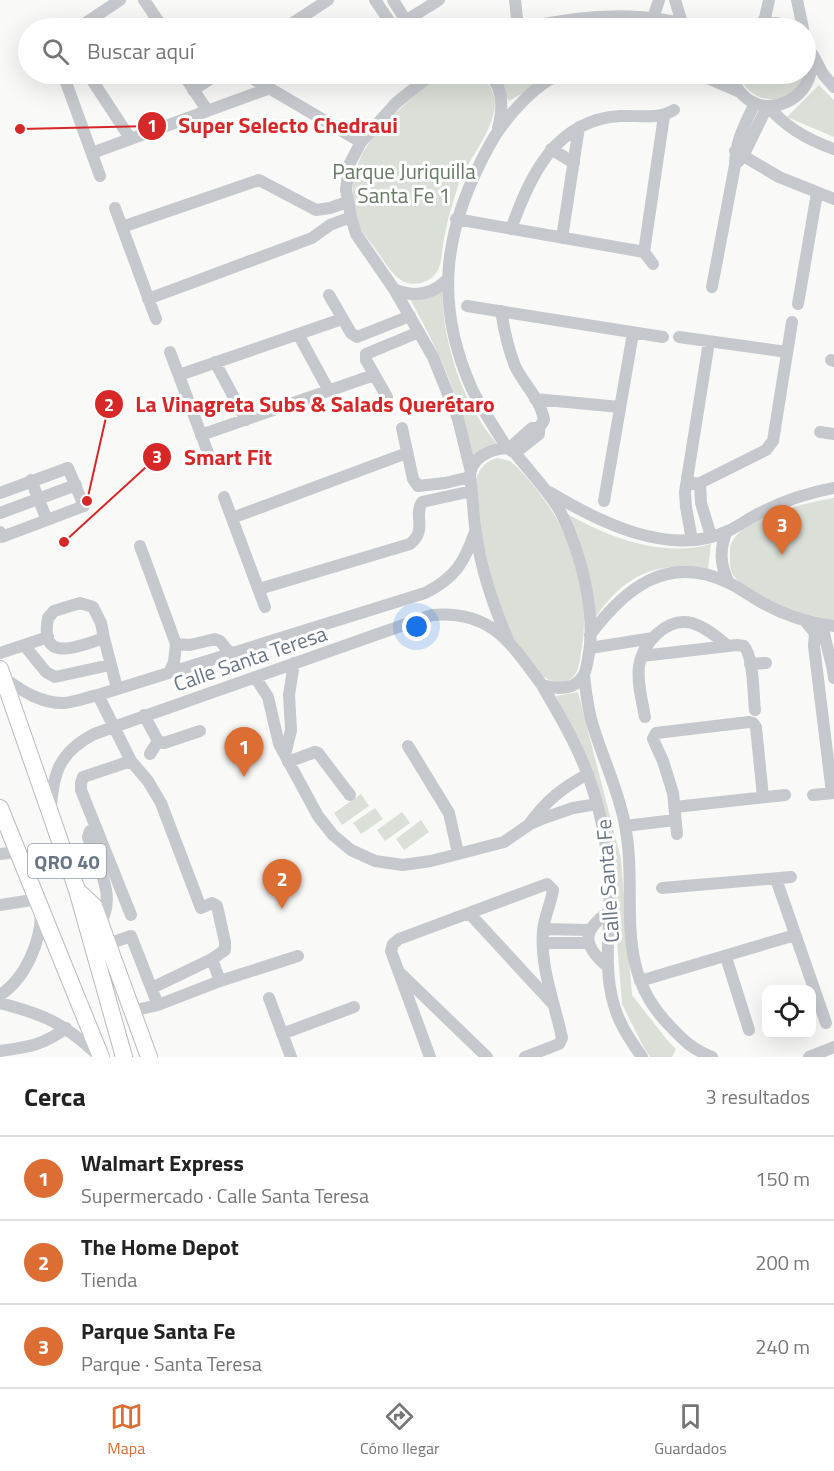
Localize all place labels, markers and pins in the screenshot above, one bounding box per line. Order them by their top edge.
callout: Super Selecto Chedraui [137,106,410,146]
callout: La Vinagreta Subs & Salads Querétaro [94,384,507,424]
callout: Smart Fit [142,437,284,477]
pin: 3 [762,506,802,555]
pin: 1 [224,728,264,777]
pin: 2 [262,860,302,909]

